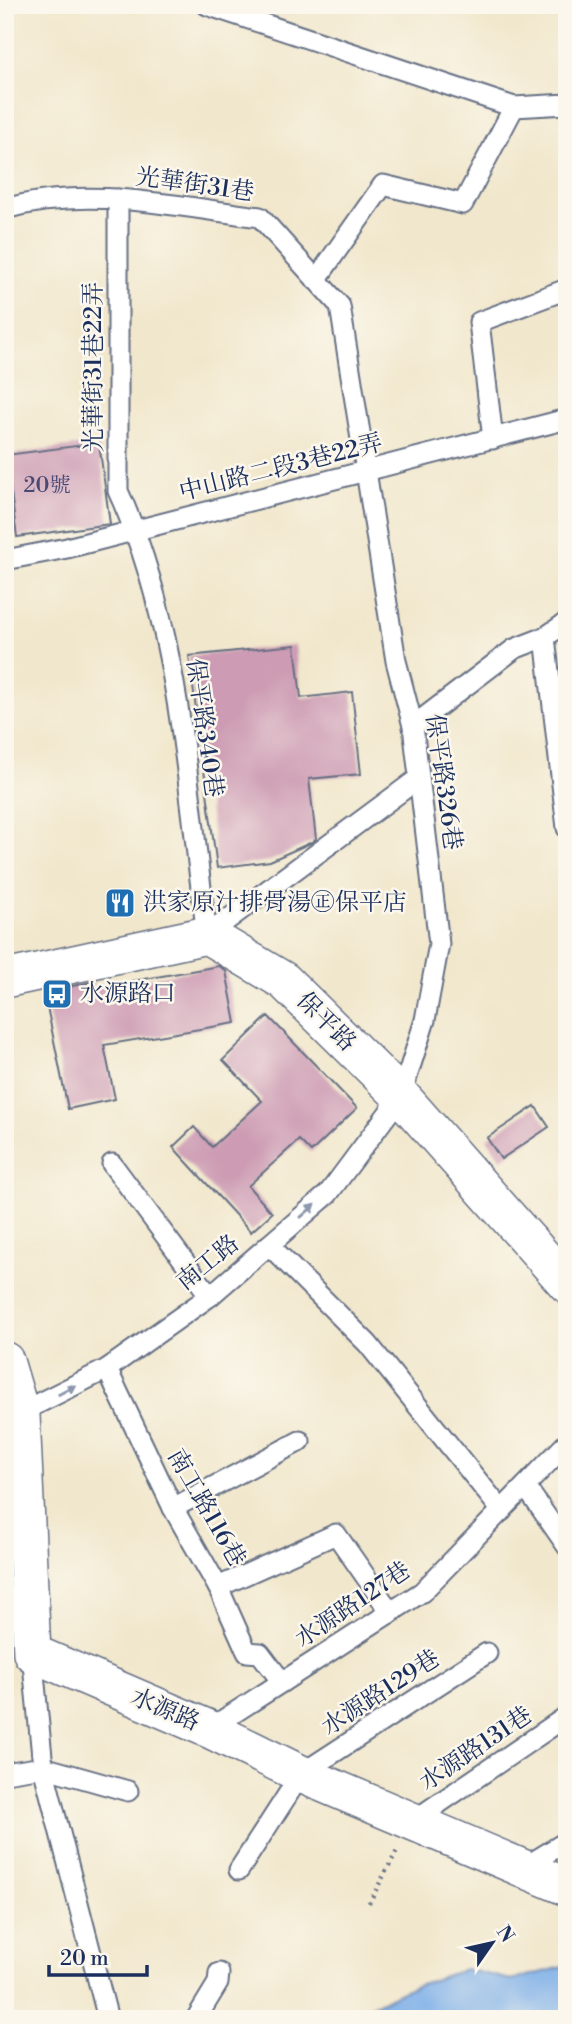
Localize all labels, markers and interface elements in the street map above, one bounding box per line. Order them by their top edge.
street label: 光華街31巷 [134,162,256,208]
street label: 光華街31巷22弄 [79,282,109,452]
street label: 中山路二段3巷22弄 [176,428,386,508]
house number: 20號 [24,473,70,499]
street label: 保平路340巷 [179,657,229,799]
street label: 保平路326巷 [419,712,467,852]
restaurant icon: 洪家原汁排骨湯㊣保平店 [103,886,137,920]
place label: 洪家原汁排骨湯㊣保平店 [143,888,407,918]
bus stop icon: 水源路口 [40,977,74,1011]
place label: 水源路口 [80,979,176,1009]
street label: 保平路 [290,986,362,1058]
one-way arrow [300,1204,317,1219]
street label: 南工路 [171,1229,245,1297]
one-way arrow [57,1384,77,1396]
street label: 南工路116巷 [160,1444,252,1572]
street label: 水源路127巷 [290,1556,416,1654]
street label: 水源路129巷 [316,1644,446,1742]
street label: 水源路 [126,1682,204,1738]
street label: 水源路131巷 [414,1700,538,1798]
north arrow [456,1909,526,1979]
text: N [491,1921,519,1947]
scale bar [49,1933,147,1977]
text: 20 m [60,1946,109,1972]

